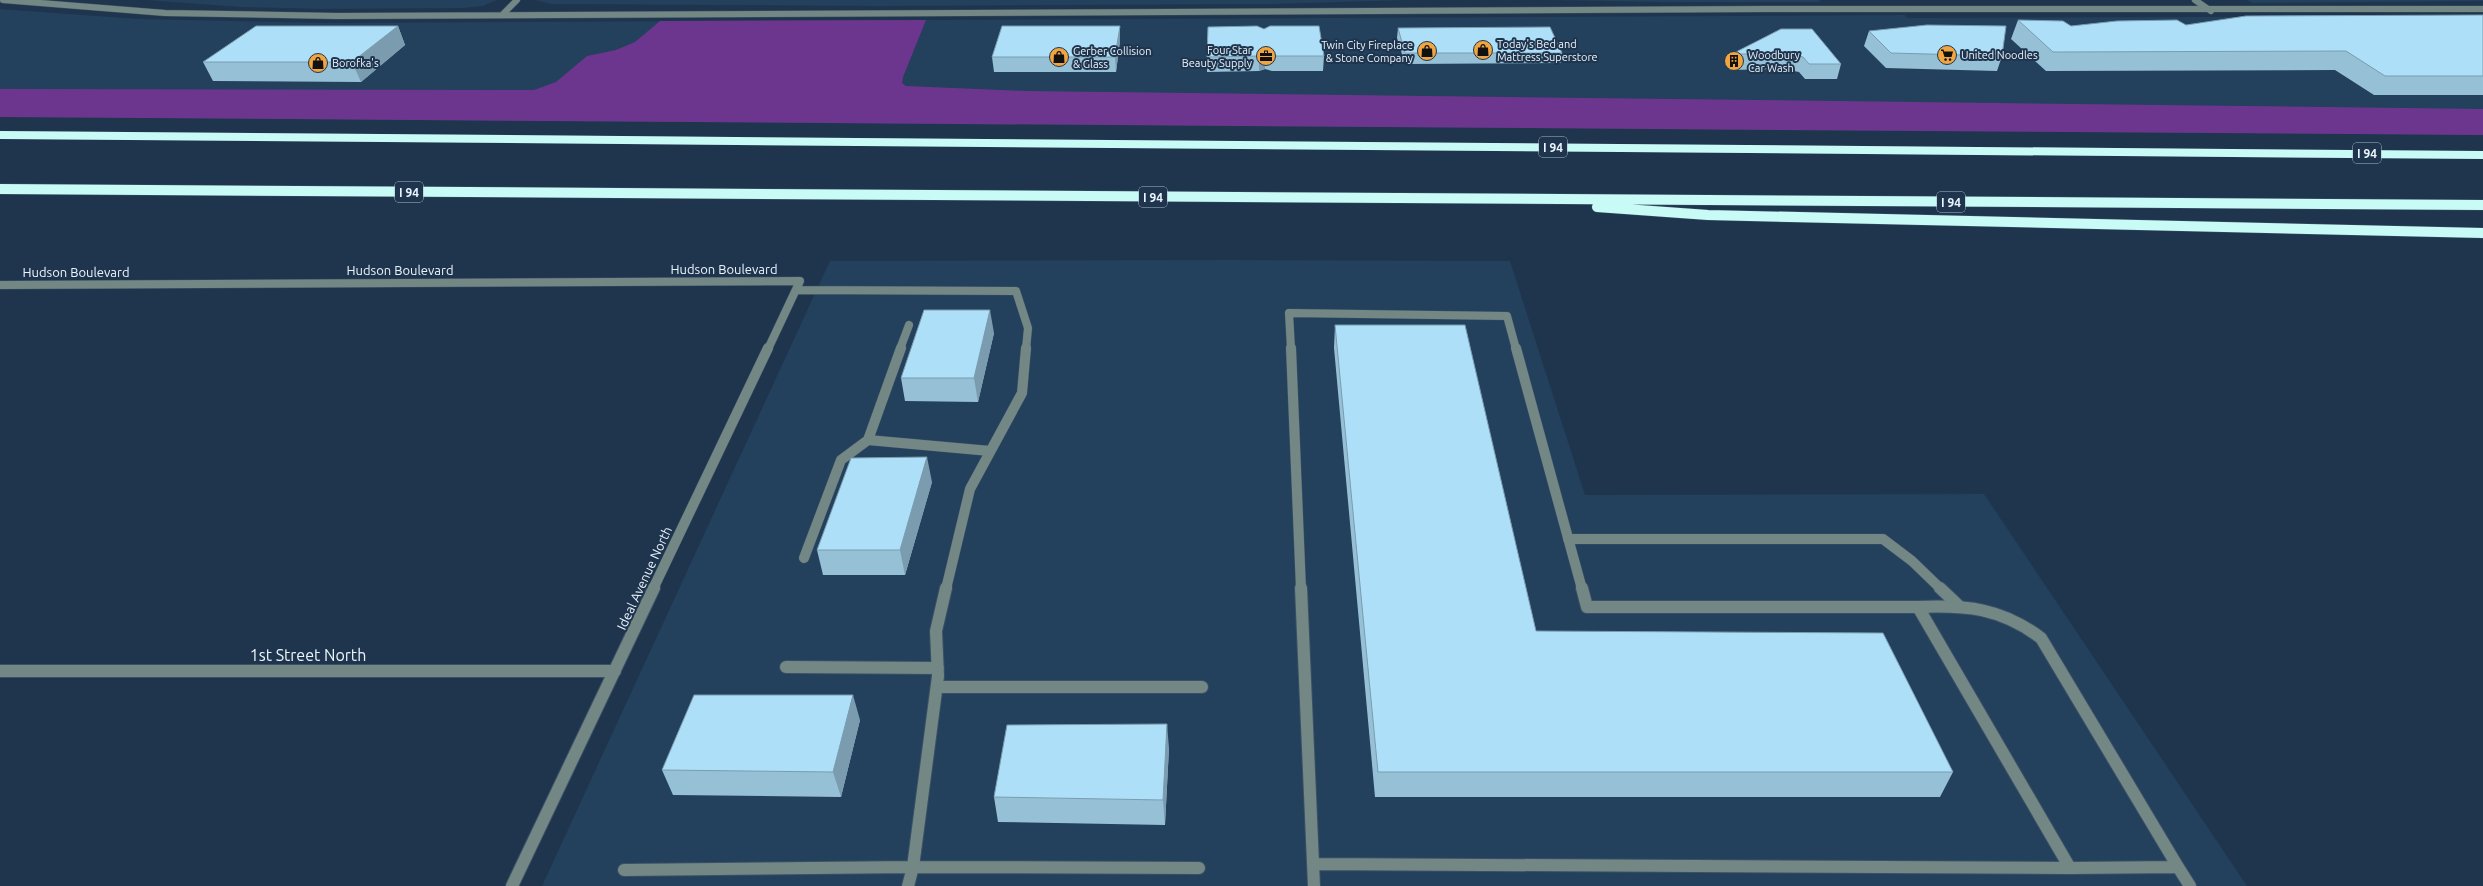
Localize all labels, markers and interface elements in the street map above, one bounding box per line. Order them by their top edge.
place label: Today's Bed and Mattress Superstore [1497,38,1598,63]
place label: Twin City Fireplace & Stone Company [1321,39,1414,64]
shop icon: Today's Bed and Mattress Superstore [1472,39,1494,61]
shop icon: Twin City Fireplace & Stone Company [1416,40,1438,62]
place label: Four Star Beauty Supply [1182,44,1253,69]
supermarket icon: United Noodles [1936,44,1958,66]
place label: Gerber Collision & Glass [1073,45,1152,70]
office icon: Four Star Beauty Supply [1255,45,1277,67]
shop icon: Gerber Collision & Glass [1048,46,1070,68]
place label: Woodbury Car Wash [1748,49,1800,74]
place label: United Noodles [1961,49,2038,61]
building icon: Woodbury Car Wash [1723,50,1745,72]
shop icon: Borofka's [307,52,329,74]
place label: Borofka's [332,57,379,69]
road number: I 94 [1539,137,1567,157]
road number: I 94 [2353,143,2381,163]
road number: I 94 [395,182,423,202]
road number: I 94 [1139,187,1167,207]
road number: I 94 [1937,192,1965,212]
street label: Hudson Boulevard [670,262,778,276]
street label: Hudson Boulevard [346,263,454,277]
street label: Hudson Boulevard [22,265,130,279]
street label: Ideal Avenue North [614,524,674,632]
street label: 1st Street North [250,646,366,664]

